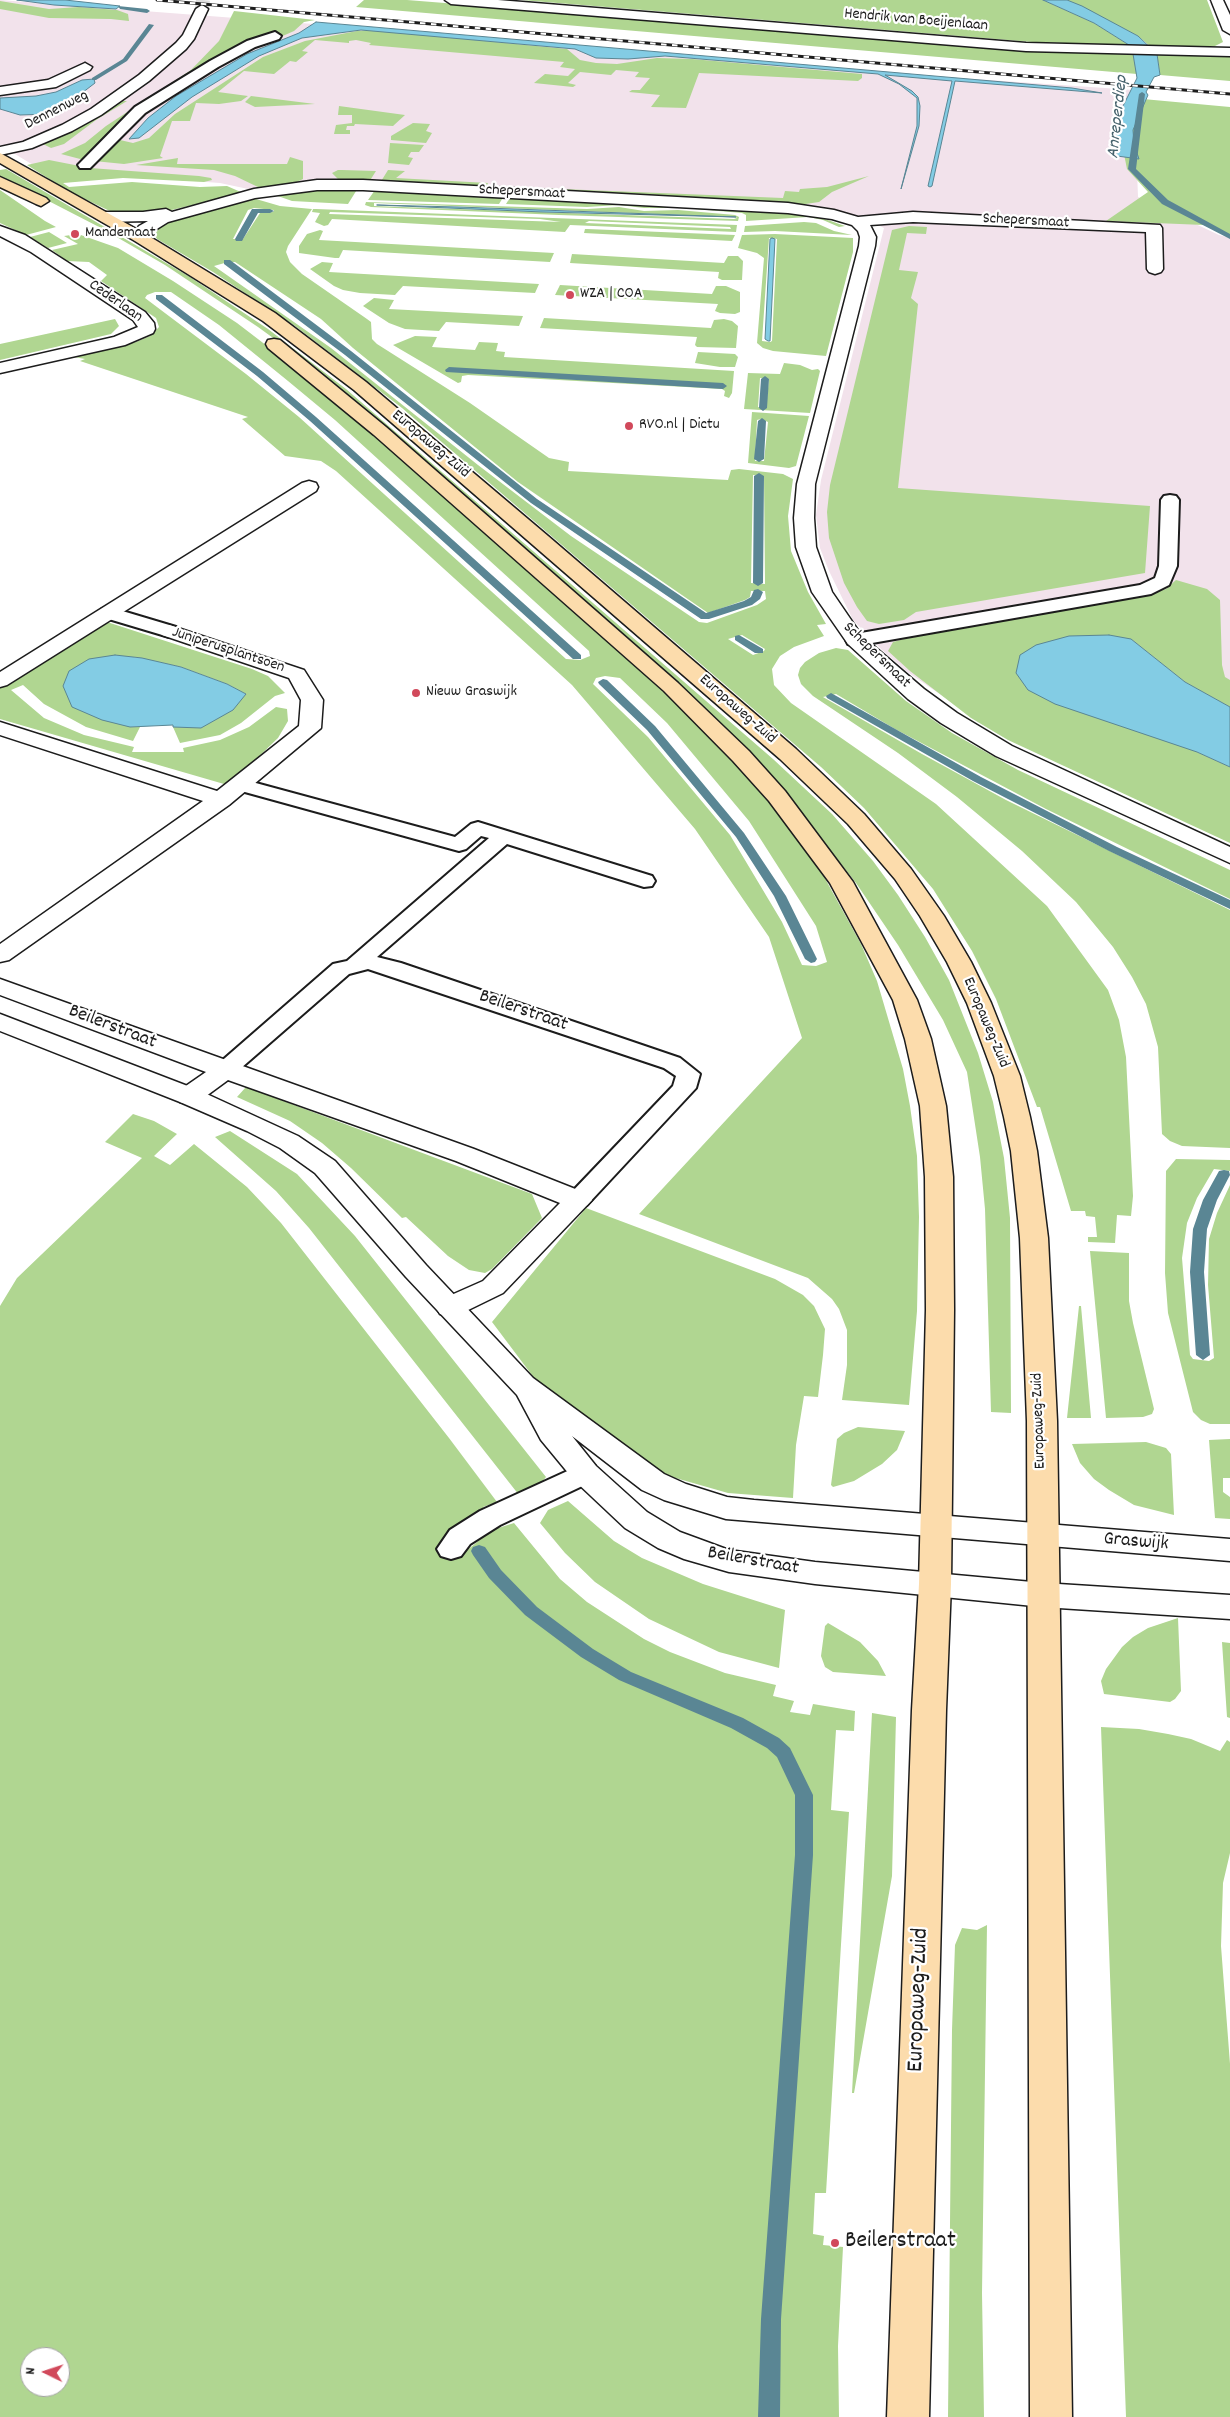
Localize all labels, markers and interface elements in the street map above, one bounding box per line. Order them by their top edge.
street label: Hendrik van Boeijenlaan [843,5,989,37]
water label: Anreperdiep [1104,74,1134,160]
street label: Dennenweg [22,87,92,135]
street label: Schepersmaat [478,181,566,205]
street label: Schepersmaat [982,210,1070,234]
place label: Mandemaat [85,224,156,244]
marker: Mandemaat [69,228,81,240]
street label: Cederlaan [84,276,146,328]
place label: WZA | COA [580,285,643,305]
marker: WZA | COA [564,289,576,301]
street label: Europaweg-Zuid [387,407,473,483]
place label: RVO.nl | Dictu [639,416,720,436]
marker: RVO.nl | Dictu [623,420,635,432]
street label: Schepersmaat [838,619,914,693]
street label: Juniperusplantsoen [169,624,287,678]
street label: Europaweg-Zuid [694,671,780,749]
place label: Nieuw Graswijk [426,683,517,703]
marker: Nieuw Graswijk [410,687,422,699]
street label: Europaweg-Zuid [957,975,1013,1071]
street label: Beilerstraat [475,986,571,1038]
street label: Beilerstraat [65,1000,159,1056]
street label: Europaweg-Zuid [1029,1373,1051,1469]
street label: Graswijk [1102,1528,1170,1558]
street label: Beilerstraat [705,1542,801,1582]
street label: Europaweg-Zuid [903,1927,937,2073]
place label: Beilerstraat [845,2229,956,2257]
marker: Beilerstraat [829,2237,841,2249]
north arrow [20,2347,70,2397]
text: N [21,2367,41,2375]

